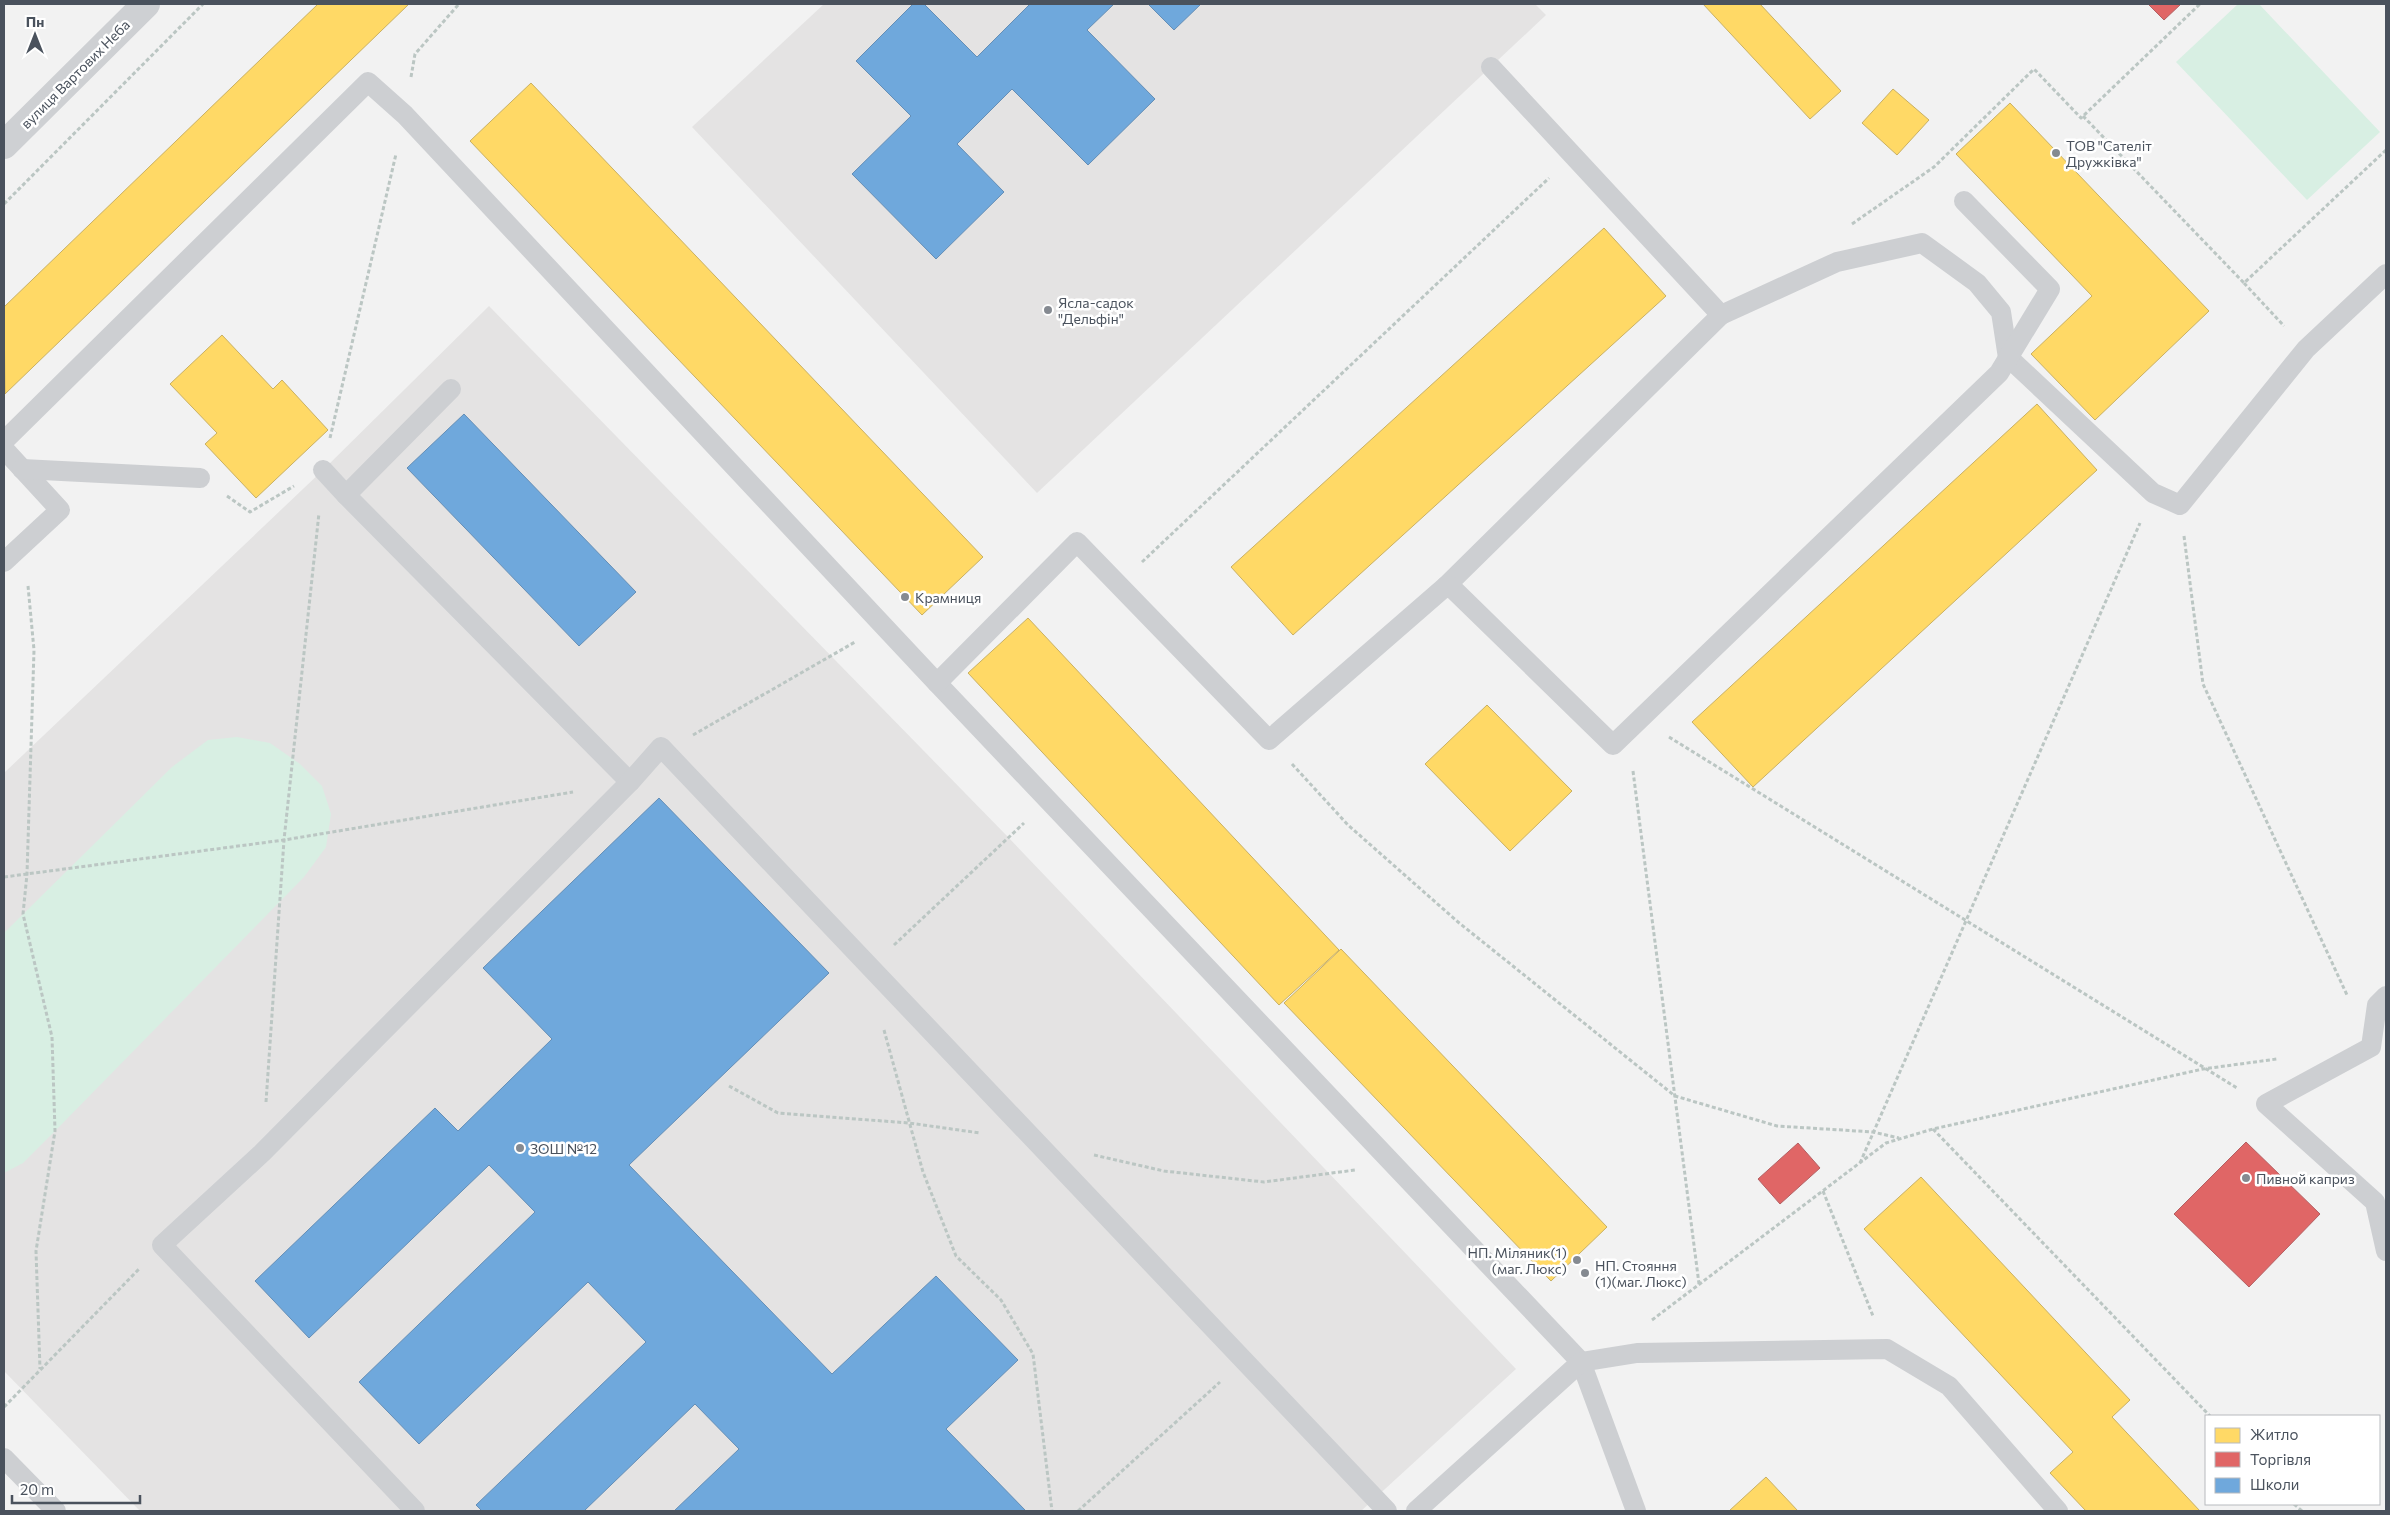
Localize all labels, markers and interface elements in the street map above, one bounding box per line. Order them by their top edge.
north arrow [10,10,60,60]
text: Пн [26,13,44,30]
street label: вулиця Вартових Неба [17,16,133,132]
place label: ТОВ "Сателіт Дружківка" [2066,137,2152,170]
marker: ТОВ "Сателіт Дружківка" [2050,147,2062,159]
place label: Ясла-садок "Дельфін" [1058,294,1134,327]
marker: Ясла-садок "Дельфін" [1042,304,1054,316]
place label: Крамниця [915,589,981,606]
marker: Крамниця [899,591,911,603]
place label: ЗОШ №12 [530,1140,597,1157]
marker: ЗОШ №12 [514,1142,526,1154]
place label: Пивной каприз [2256,1170,2355,1187]
marker: Пивной каприз [2240,1172,2252,1184]
place label: НП. Міляник(1) (маг. Люкс) [1468,1244,1567,1277]
marker: НП. Міляник(1) (маг. Люкс) [1571,1254,1583,1266]
place label: НП. Стояння (1)(маг. Люкс) [1595,1257,1687,1290]
marker: НП. Стояння (1)(маг. Люкс) [1579,1267,1591,1279]
legend [2205,1415,2380,1505]
text: Житло [2250,1425,2298,1443]
text: Торгівля [2250,1450,2311,1468]
scale bar [12,1472,140,1504]
text: Школи [2250,1475,2299,1493]
text: 20 m [20,1480,54,1498]

